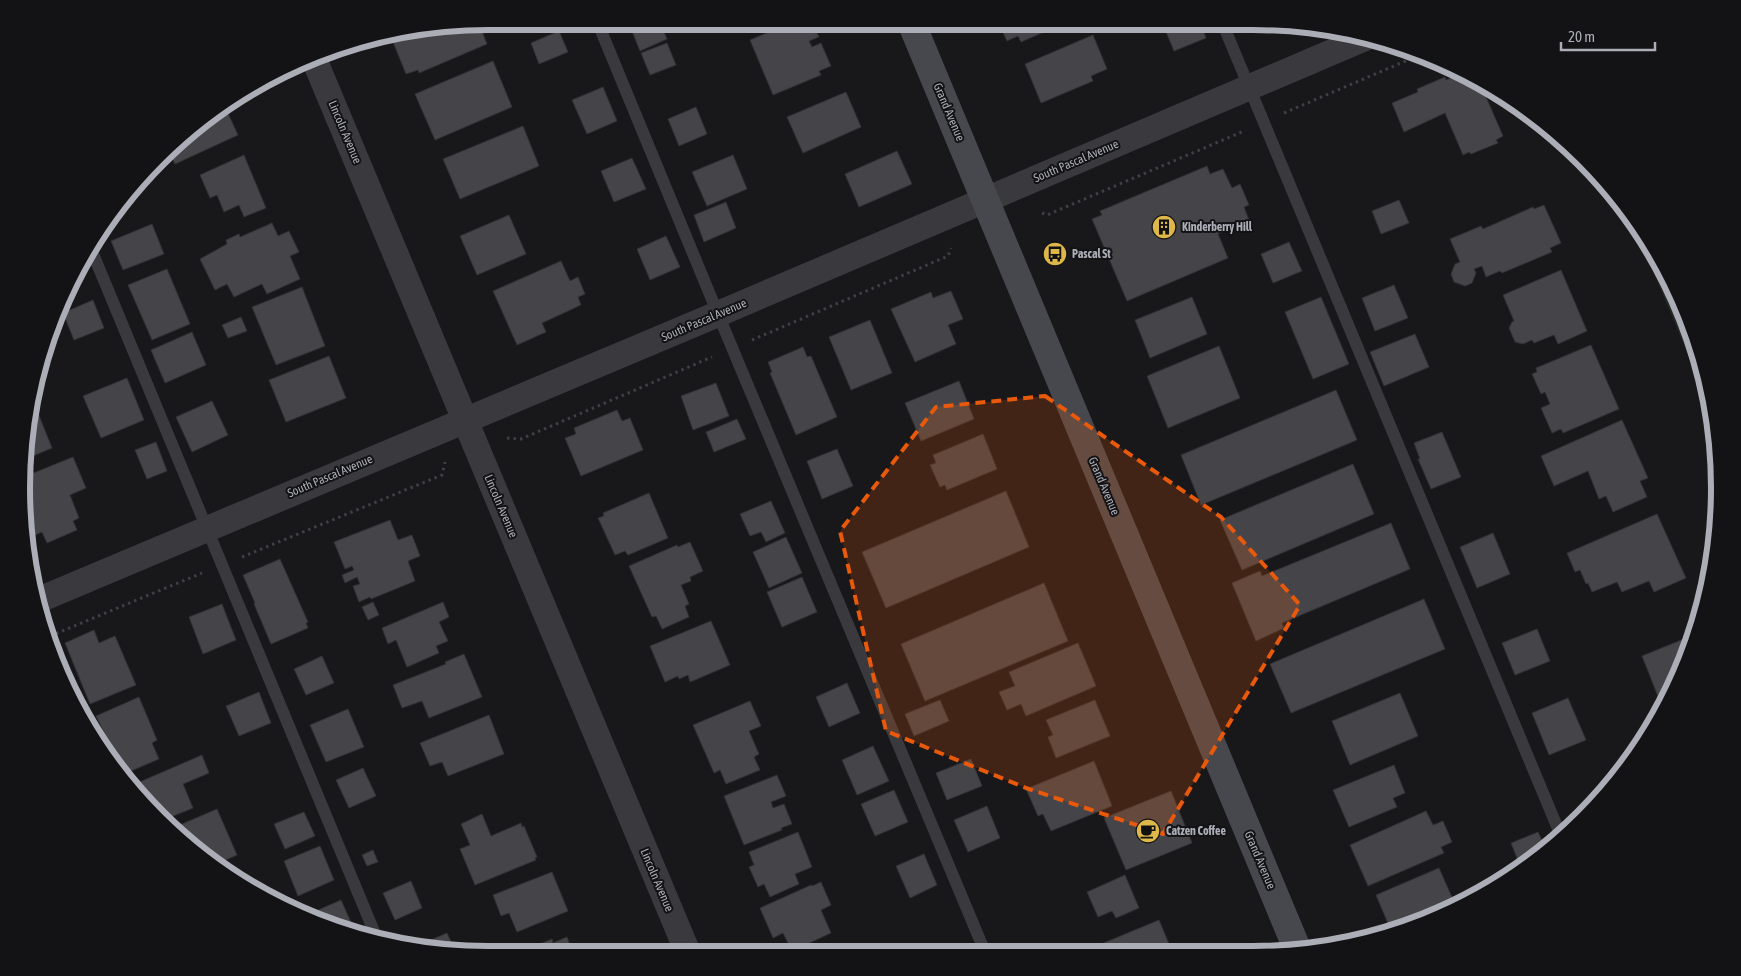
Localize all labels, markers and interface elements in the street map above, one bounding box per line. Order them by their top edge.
scale bar [1561,20,1655,52]
text: 20 m [1568,28,1595,45]
street label: Grand Avenue [931,81,967,143]
street label: Lincoln Avenue [325,98,365,166]
street label: South Pascal Avenue [1031,137,1121,185]
building icon: Kinderberry Hill [1151,214,1177,240]
place label: Kinderberry Hill [1182,220,1253,234]
bus stop icon: Pascal St [1042,241,1068,267]
place label: Pascal St [1072,247,1111,261]
street label: South Pascal Avenue [659,296,749,344]
street label: South Pascal Avenue [285,452,375,500]
street label: Grand Avenue [1086,455,1122,517]
street label: Lincoln Avenue [481,472,521,540]
cafe icon: Catzen Coffee [1135,818,1161,844]
place label: Catzen Coffee [1166,824,1226,838]
street label: Grand Avenue [1242,829,1278,891]
street label: Lincoln Avenue [637,846,677,914]

